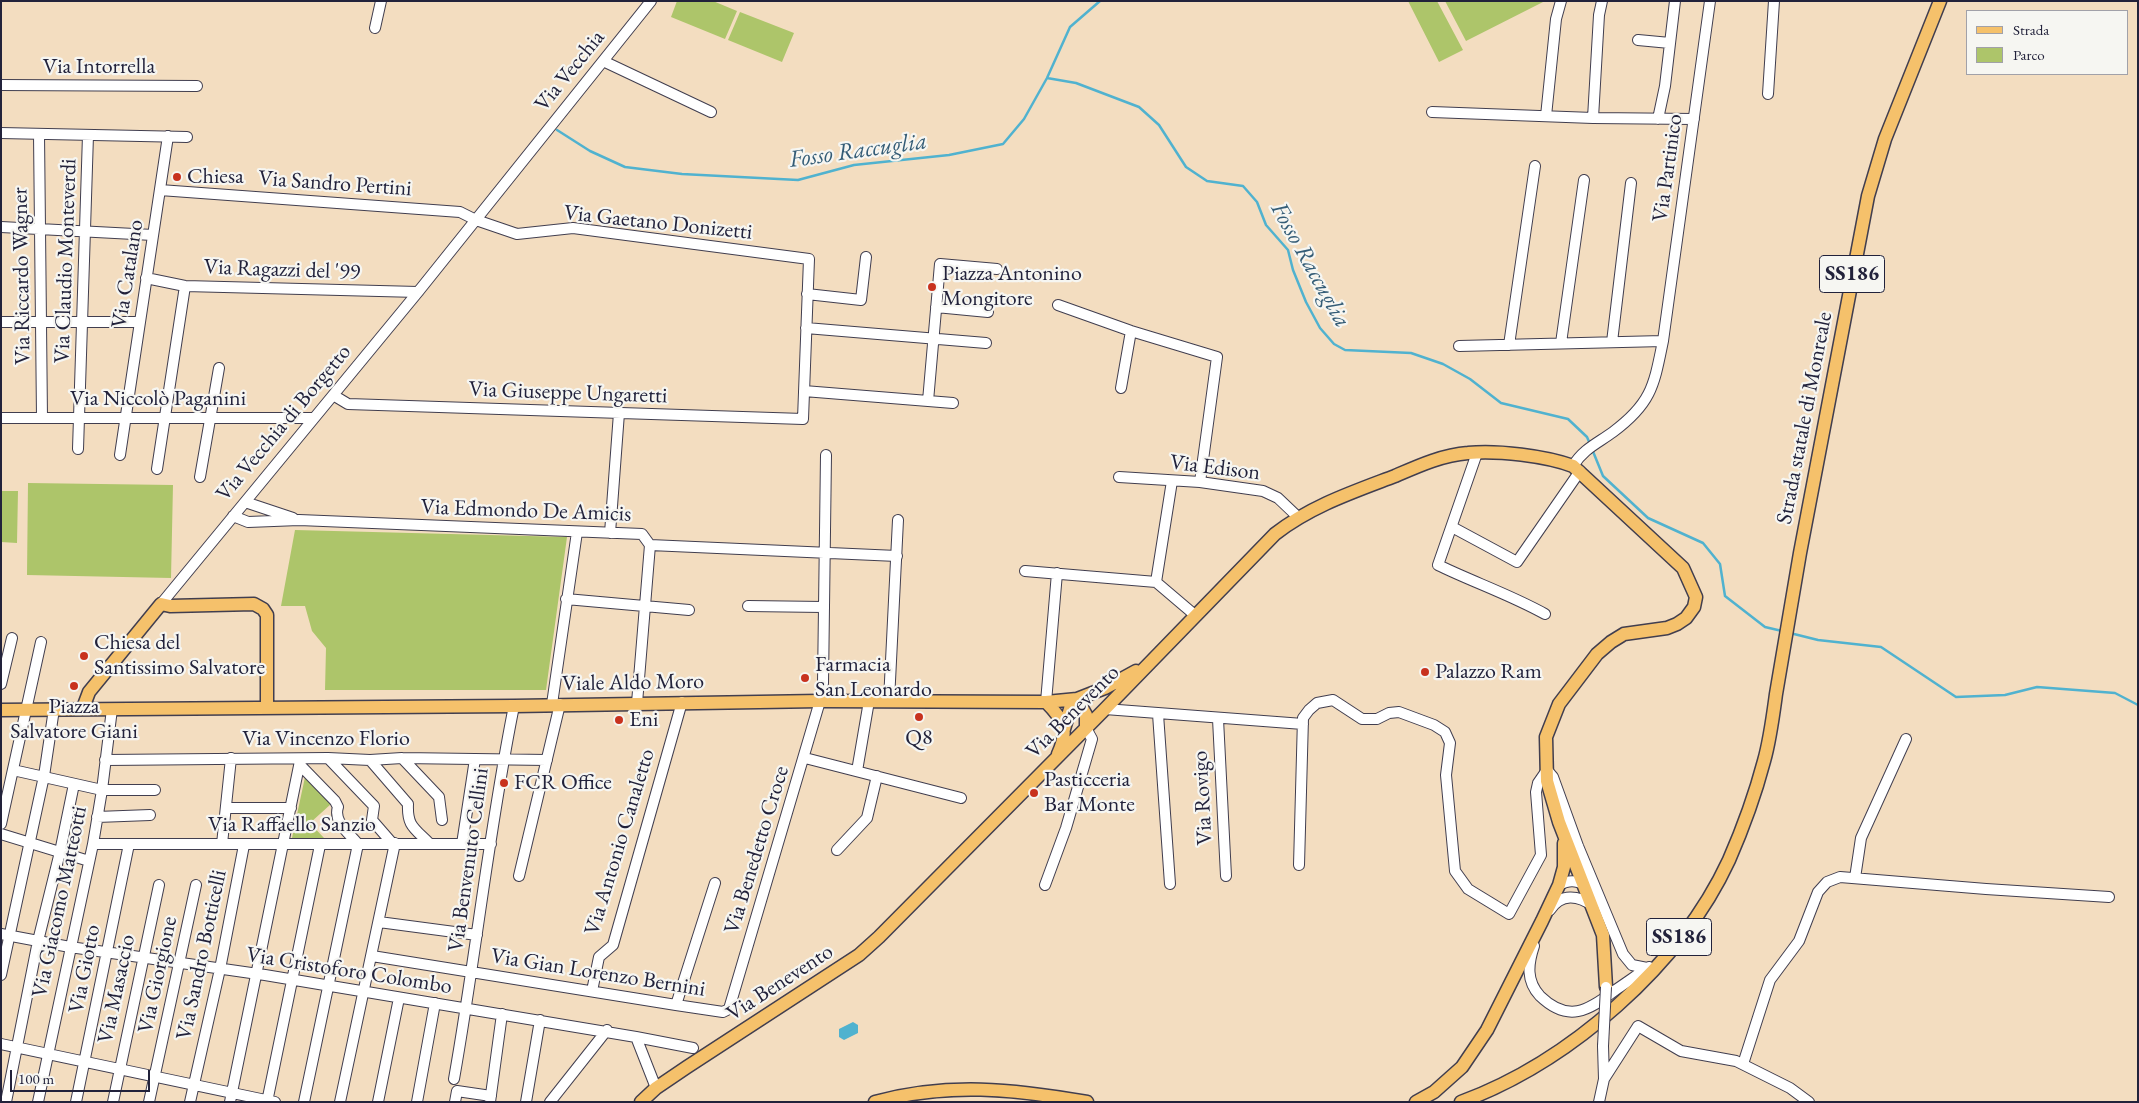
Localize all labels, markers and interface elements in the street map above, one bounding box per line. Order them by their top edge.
legend [1966,10,2129,75]
text: Strada [2013,20,2049,39]
street label: Via Vecchia [529,25,611,117]
text: Parco [2013,45,2045,64]
street label: Via Intorrella [43,54,155,80]
street label: Via Partinico [1647,112,1689,224]
water label: Fosso Raccuglia [787,127,929,175]
street label: Via Claudio Monteverdi [49,158,83,364]
place label: Chiesa [187,164,244,190]
street label: Via Sandro Pertini [257,165,413,203]
marker: Chiesa [171,171,183,183]
street label: Via Riccardo Wagner [7,187,37,365]
water label: Fosso Raccuglia [1264,197,1356,333]
street label: Via Gaetano Donizetti [562,200,754,246]
street label: Via Catalano [106,218,150,330]
street label: Via Ragazzi del '99 [203,254,361,286]
road number: SS186 [1820,255,1884,292]
place label: Piazza Antonino Mongitore [942,261,1082,312]
marker: Piazza Antonino Mongitore [926,281,938,293]
street label: Strada statale di Monreale [1771,310,1839,526]
street label: Via Vecchia di Borgetto [211,339,357,507]
street label: Via Giuseppe Ungaretti [468,376,668,410]
street label: Via Niccolò Paganini [70,386,246,412]
street label: Via Edison [1168,449,1262,487]
street label: Via Edmondo De Amicis [420,494,632,528]
place label: Chiesa del Santissimo Salvatore [94,630,265,681]
marker: Chiesa del Santissimo Salvatore [78,650,90,662]
place label: Farmacia San Leonardo [815,652,932,704]
place label: Palazzo Ram [1435,659,1542,685]
street label: Via Benevento [1021,660,1125,764]
marker: Palazzo Ram [1419,666,1431,678]
street label: Viale Aldo Moro [562,669,704,697]
marker: Farmacia San Leonardo [799,672,811,684]
marker: Piazza Salvatore Giani [68,680,80,692]
place label: Piazza Salvatore Giani [10,694,138,746]
place label: Eni [629,707,658,733]
marker: Q8 [913,711,925,723]
marker: Eni [613,714,625,726]
place label: Q8 [905,725,933,751]
street label: Via Vincenzo Florio [242,726,410,752]
street label: Via Antonio Canaletto [579,746,661,938]
street label: Via Rovigo [1187,750,1219,846]
street label: Via Benedetto Croce [719,763,795,937]
street label: Via Benvenuto Cellini [443,766,495,954]
place label: Pasticceria Bar Monte [1044,767,1135,818]
place label: FCR Office [514,770,612,796]
marker: FCR Office [498,777,510,789]
marker: Pasticceria Bar Monte [1028,787,1040,799]
street label: Via Giacomo Matteotti [27,804,93,1000]
street label: Via Raffaello Sanzio [208,812,376,838]
street label: Via Sandro Botticelli [171,867,233,1043]
street label: Via Giorgione [133,914,183,1036]
road number: SS186 [1646,919,1712,956]
street label: Via Giotto [63,922,107,1016]
street label: Via Masaccio [93,932,141,1046]
street label: Via Benevento [722,939,838,1027]
street label: Via Cristoforo Colombo [244,942,454,1000]
street label: Via Gian Lorenzo Bernini [489,943,707,1003]
scale bar [12,1060,152,1092]
text: 100 m [18,1069,54,1088]

